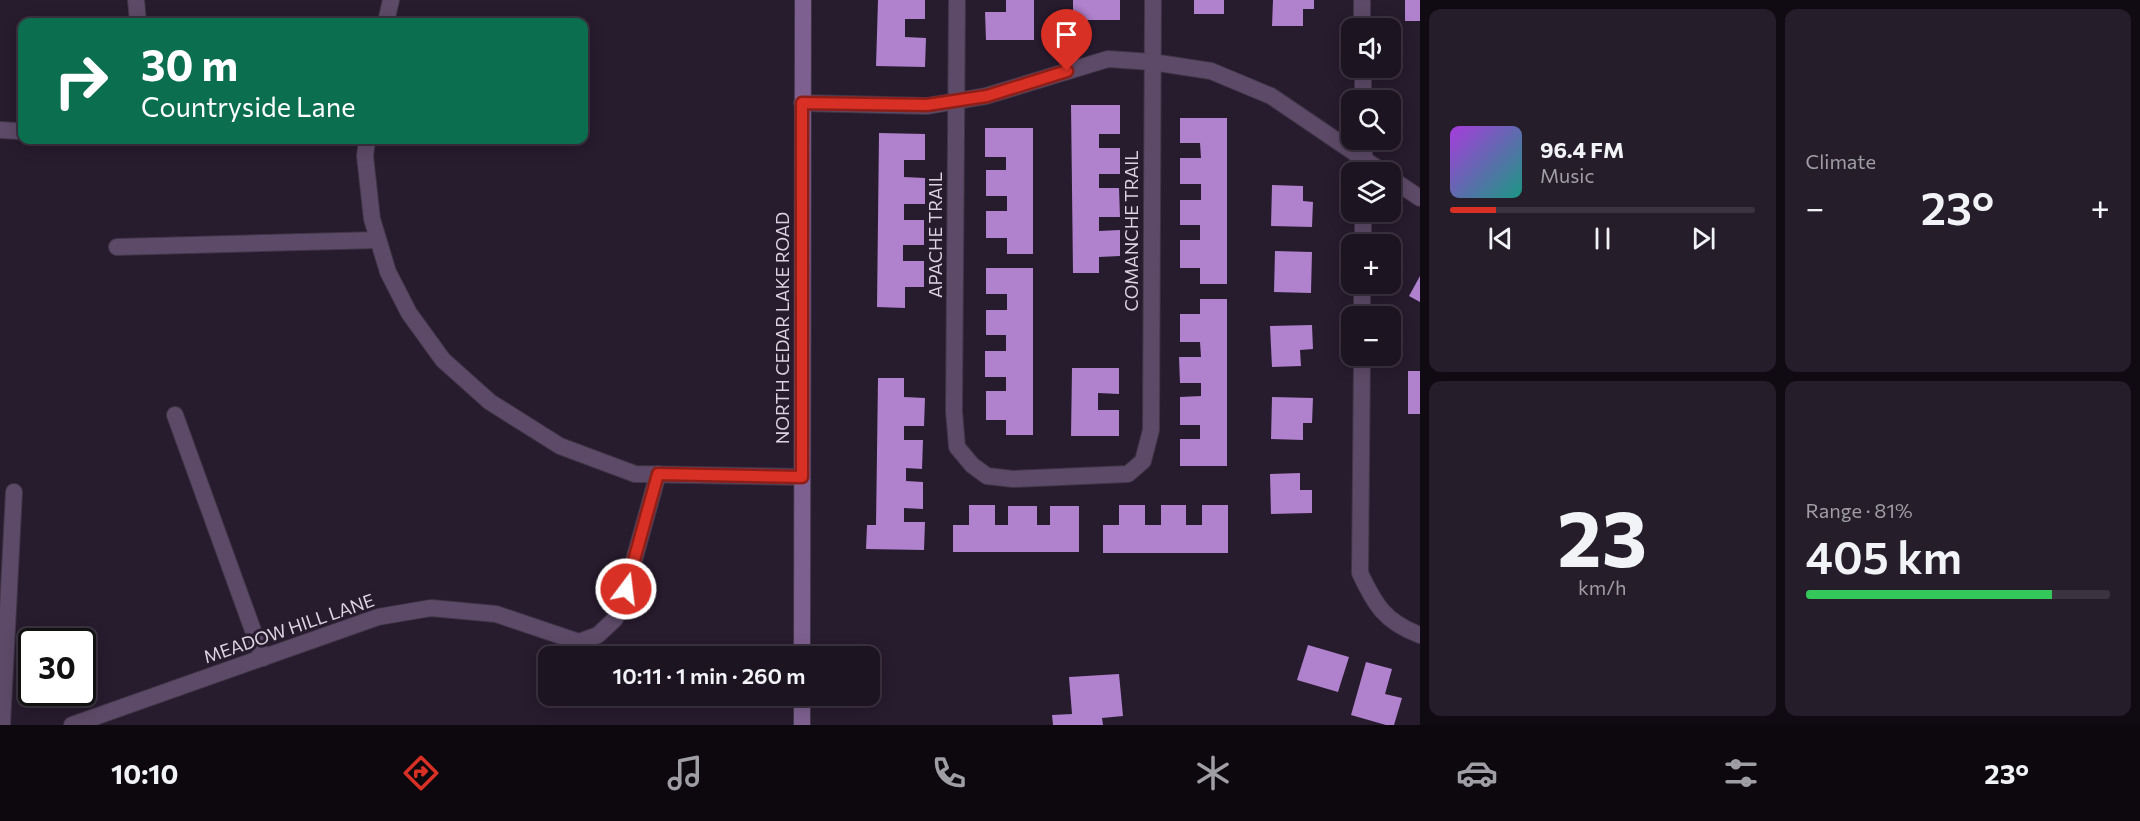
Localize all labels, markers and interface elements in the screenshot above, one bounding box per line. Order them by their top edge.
pin [1041,9,1092,71]
icon: arrive [1050,18,1083,51]
map controls [1341,18,1401,366]
button: sound [1341,18,1401,78]
text: 30 m [141,38,238,90]
icon: right [42,42,120,120]
text: Countryside Lane [141,90,355,123]
button: search [1341,90,1401,150]
text: 96.4 FM [1540,136,1624,163]
text: Climate [1806,149,1876,173]
street label: COMANCHE TRAIL [1120,150,1142,312]
button: layers [1341,162,1401,222]
text: Music [1540,163,1594,187]
street label: APACHE TRAIL [924,172,946,298]
text: 23° [1921,179,1994,234]
text: − [1806,186,1824,227]
text: + [2091,186,2110,227]
street label: NORTH CEDAR LAKE ROAD [771,212,793,444]
icon: previous [1484,222,1517,255]
icon: pause [1586,222,1619,255]
icon: next [1687,222,1720,255]
button: + [1341,234,1401,294]
button: − [1341,306,1401,366]
text: 23 [1557,488,1647,583]
text: Range · 81% [1806,498,1913,522]
text: 405 km [1806,528,1962,583]
position arrow [594,557,658,621]
text: km/h [1578,575,1627,599]
street label: MEADOW HILL LANE [200,588,377,668]
speed limit sign: 30 [18,628,96,706]
text: 10:11 · 1 min · 260 m [612,662,806,689]
icon: directions [400,752,442,794]
icon: music [664,752,706,794]
icon: phone [928,752,970,794]
icon: climate [1192,752,1234,794]
icon: car [1456,752,1498,794]
icon: filters [1720,752,1762,794]
text: 10:10 [111,757,178,790]
text: 23° [1984,757,2029,790]

